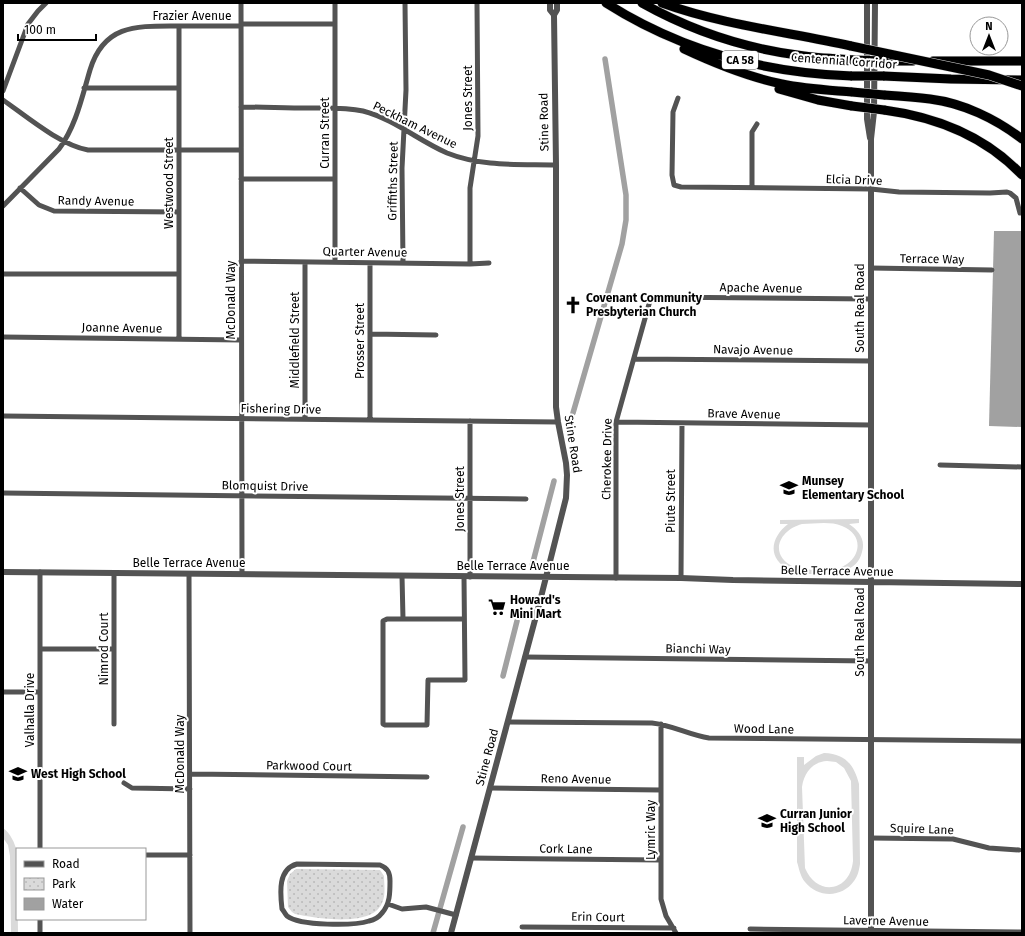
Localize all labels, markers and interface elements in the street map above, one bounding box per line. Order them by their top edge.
street label: Frazier Avenue [152,9,232,23]
scale bar [18,16,96,42]
north arrow [969,16,1009,56]
text: N [985,20,993,33]
text: 100 m [24,23,56,37]
street label: Centennial Corridor [791,50,898,72]
road number: CA 58 [722,51,758,69]
street label: Jones Street [461,65,475,131]
street label: Stine Road [536,93,552,151]
street label: Curran Street [318,97,332,169]
street label: Peckham Avenue [371,99,459,151]
street label: Westwood Street [162,136,176,229]
street label: Griffiths Street [385,141,401,221]
street label: Elcia Drive [825,172,883,188]
street label: Randy Avenue [57,193,135,209]
street label: Quarter Avenue [322,244,408,260]
street label: Terrace Way [900,251,964,267]
street label: McDonald Way [224,260,238,339]
street label: South Real Road [853,263,867,353]
street label: Apache Avenue [720,280,802,296]
street label: Middlefield Street [288,291,302,388]
place label: Covenant Community Presbyterian Church [586,291,703,319]
church icon: Covenant Community Presbyterian Church [563,295,583,315]
street label: Prosser Street [353,302,367,379]
street label: Joanne Avenue [82,320,162,336]
street label: Navajo Avenue [713,342,793,358]
street label: Fishering Drive [241,401,321,417]
street label: Brave Avenue [707,406,781,422]
street label: Stine Road [561,414,585,474]
street label: Cherokee Drive [599,418,615,500]
street label: Jones Street [453,466,467,532]
street label: Piute Street [664,468,678,533]
place label: Munsey Elementary School [802,474,905,502]
street label: Blomquist Drive [221,478,309,494]
school or university icon: Munsey Elementary School [779,478,799,498]
street label: Belle Terrace Avenue [132,556,246,570]
street label: Belle Terrace Avenue [456,559,570,573]
street label: Belle Terrace Avenue [780,563,894,579]
street label: South Real Road [853,587,867,677]
place label: Howard's Mini Mart [510,593,562,621]
supermarket icon: Howard's Mini Mart [487,597,507,617]
street label: Nimrod Court [97,612,111,685]
street label: Bianchi Way [665,641,731,657]
street label: Valhalla Drive [23,673,37,747]
street label: McDonald Way [173,714,187,793]
street label: Wood Lane [734,721,794,737]
street label: Stine Road [473,727,501,787]
street label: Parkwood Court [266,758,353,774]
school or university icon: West High School [8,764,28,784]
place label: West High School [31,767,126,781]
street label: Reno Avenue [541,771,611,787]
street label: Lymric Way [644,800,658,860]
place label: Curran Junior High School [780,807,852,835]
school or university icon: Curran Junior High School [757,811,777,831]
street label: Squire Lane [890,821,954,837]
street label: Cork Lane [539,842,593,856]
legend [16,848,146,920]
text: Road [52,857,80,871]
text: Park [52,877,76,891]
text: Water [52,897,84,911]
street label: Erin Court [571,910,626,924]
street label: Laverne Avenue [843,913,929,929]

